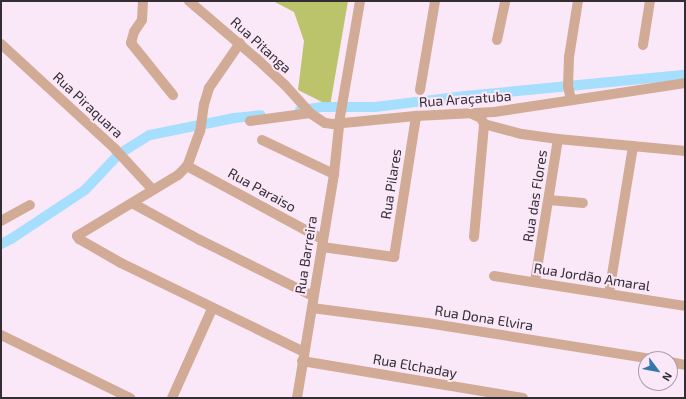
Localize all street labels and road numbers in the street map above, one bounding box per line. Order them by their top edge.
street label: Rua Pitanga [227,13,295,77]
street label: Rua Piraquara [50,68,126,142]
street label: Rua Araçatuba [418,87,512,111]
street label: Rua Pilares [377,148,405,220]
street label: Rua das Flores [519,149,551,243]
street label: Rua Paraiso [225,164,299,216]
street label: Rua Barreira [292,215,320,295]
street label: Rua Jordão Amaral [532,259,652,295]
street label: Rua Dona Elvira [434,302,534,334]
street label: Rua Elchaday [372,350,458,382]

